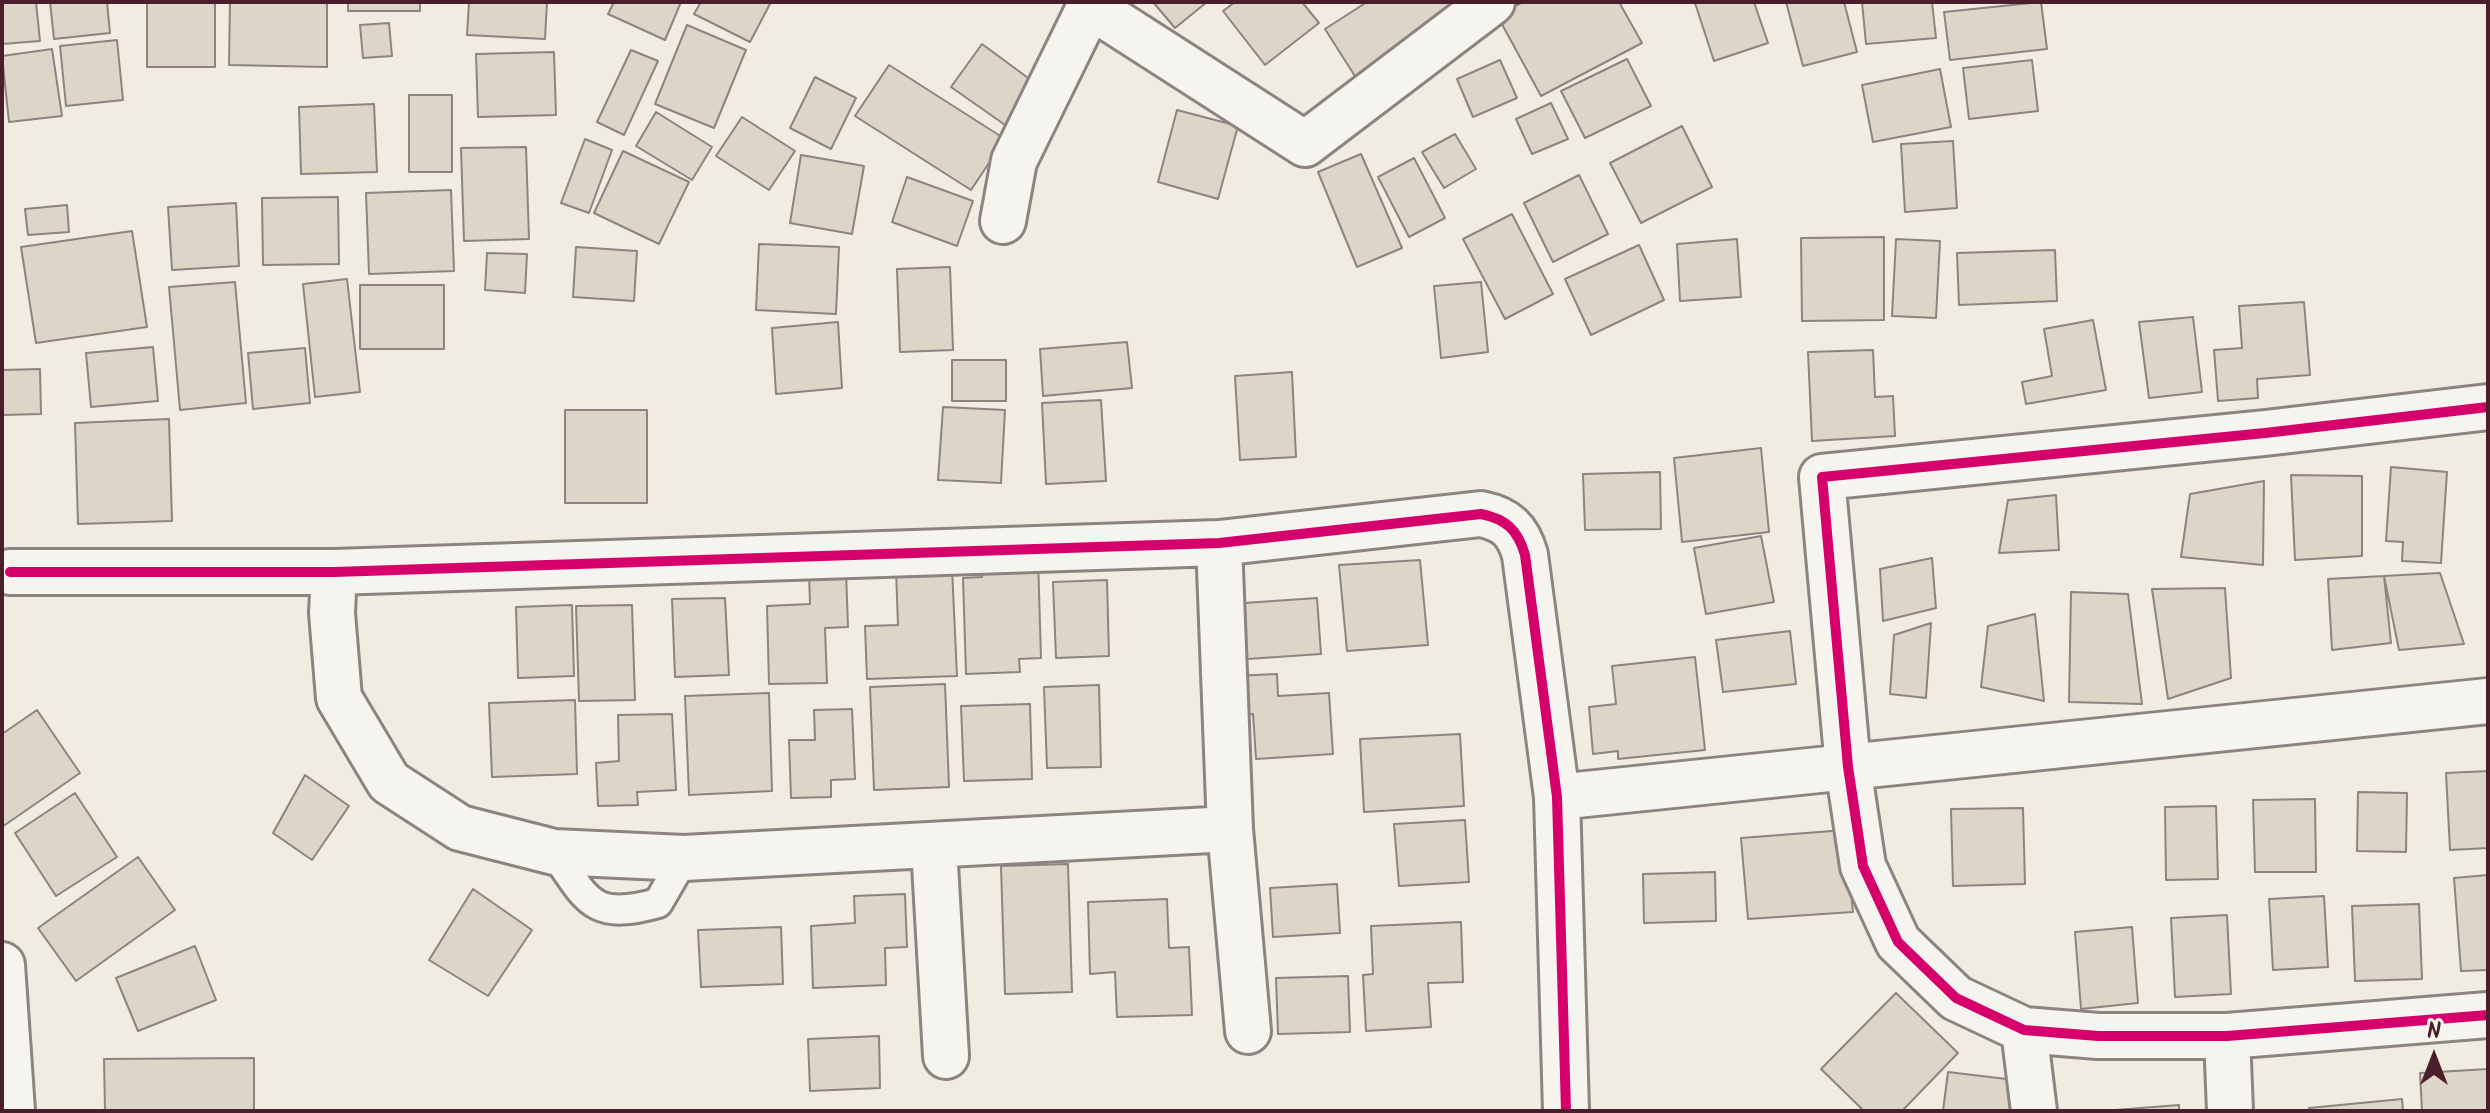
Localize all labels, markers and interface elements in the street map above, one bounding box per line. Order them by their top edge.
text: N [2427,1015,2441,1050]
north arrow [2394,1017,2474,1097]

